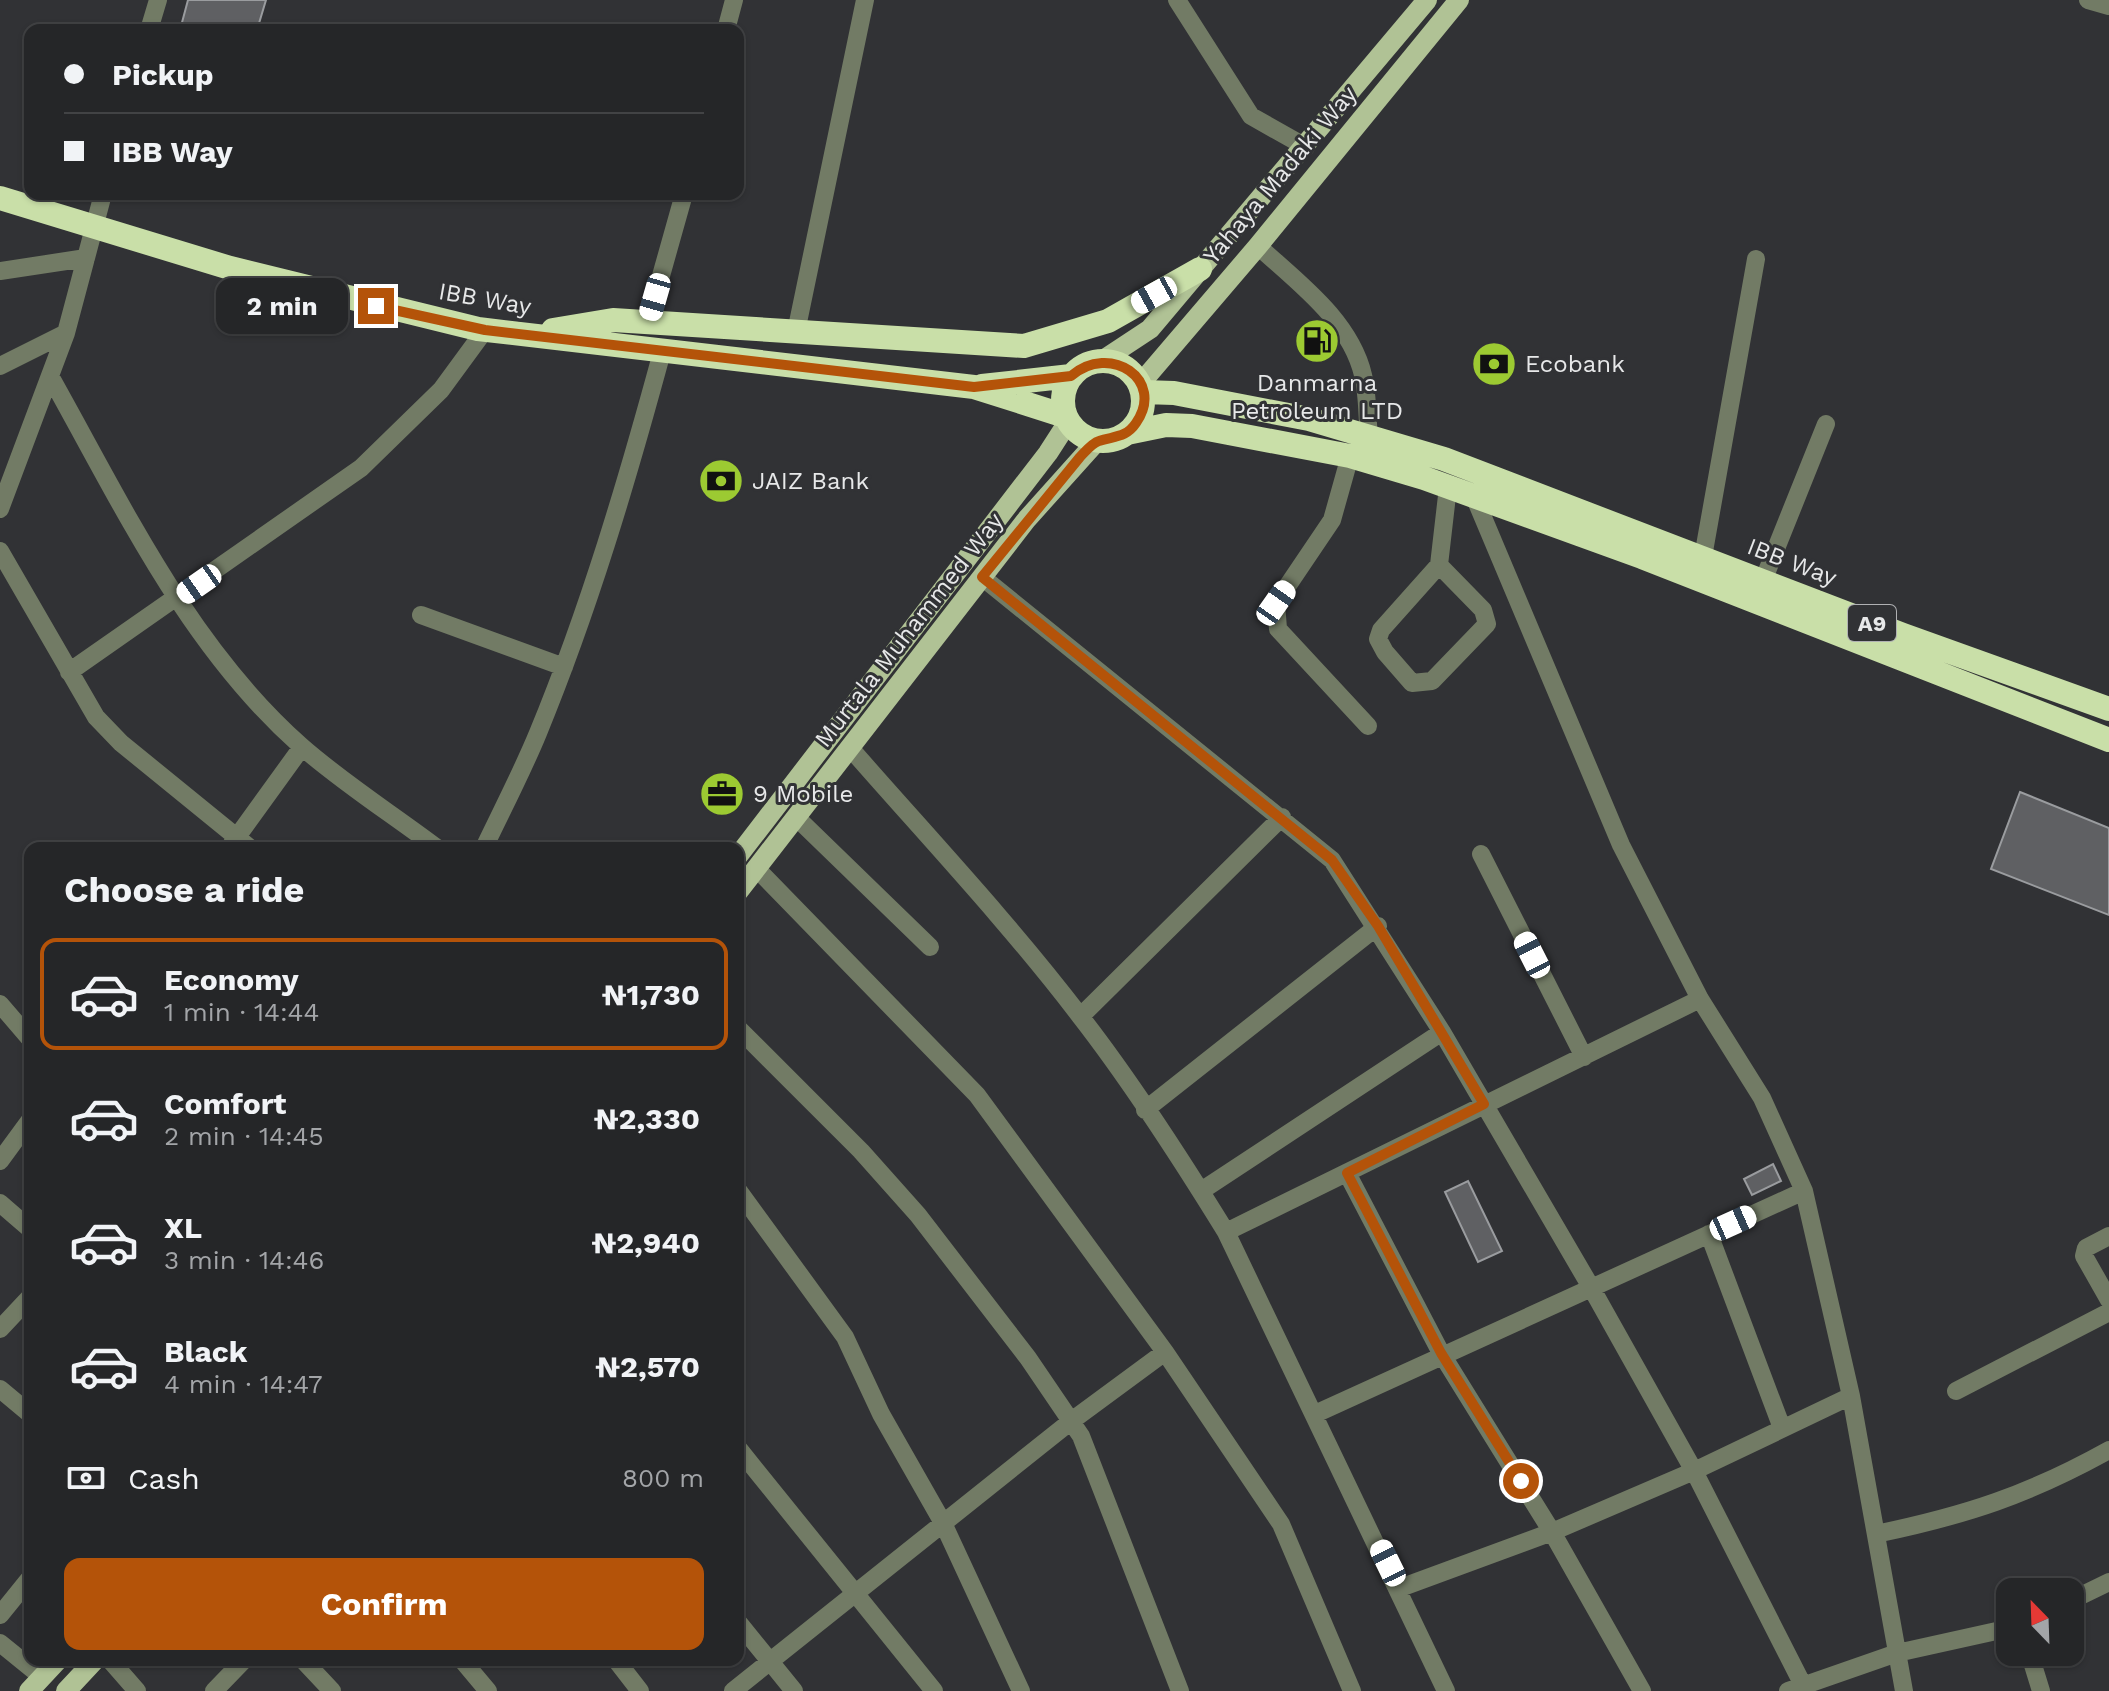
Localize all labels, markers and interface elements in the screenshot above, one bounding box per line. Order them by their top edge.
text: Pickup [112,57,214,92]
street label: Yahaya Madaki Way [1197,80,1363,270]
text: IBB Way [112,134,233,169]
car [637,271,673,323]
car [1127,273,1181,317]
street label: IBB Way [437,277,534,321]
callout: 2 min [216,278,348,334]
route end [358,288,394,324]
text: 2 min [246,291,318,321]
fuel station icon: Danmarna Petroleum LTD [1293,317,1341,365]
bank icon: Ecobank [1470,340,1518,388]
place label: Ecobank [1525,350,1625,378]
place label: Danmarna Petroleum LTD [1231,369,1403,425]
bank icon: JAIZ Bank [697,457,745,505]
place label: JAIZ Bank [752,467,869,495]
street label: Murtala Muhammed Way [809,507,1010,753]
street label: IBB Way [1743,532,1841,592]
car [172,560,226,608]
car [1252,576,1300,630]
road number: A9 [1848,605,1896,641]
office icon: 9 Mobile [698,770,746,818]
place label: 9 Mobile [753,780,853,808]
text: Choose a ride [64,869,304,911]
car [1510,928,1554,982]
icon: car [68,958,140,1030]
text: Economy [164,962,299,997]
text: ₦1,730 [602,977,700,1012]
text: 1 min · 14:44 [164,997,319,1027]
icon: car [68,1082,140,1154]
text: Comfort [164,1086,286,1121]
text: ₦2,330 [594,1101,700,1136]
text: 2 min · 14:45 [164,1121,324,1151]
car [1706,1202,1760,1244]
icon: car [68,1206,140,1278]
text: XL [164,1210,202,1245]
text: ₦2,940 [592,1225,700,1260]
text: 3 min · 14:46 [164,1245,324,1275]
icon: car [68,1330,140,1402]
text: Black [164,1334,248,1369]
text: ₦2,570 [595,1349,700,1384]
text: 4 min · 14:47 [164,1369,323,1399]
icon: cash [64,1456,108,1500]
text: Cash [128,1461,200,1496]
text: 800 m [622,1463,704,1493]
route start [1503,1463,1539,1499]
car [1367,1536,1409,1590]
button: Confirm [64,1558,704,1650]
north arrow [1996,1578,2084,1666]
map controls [1996,1578,2084,1666]

